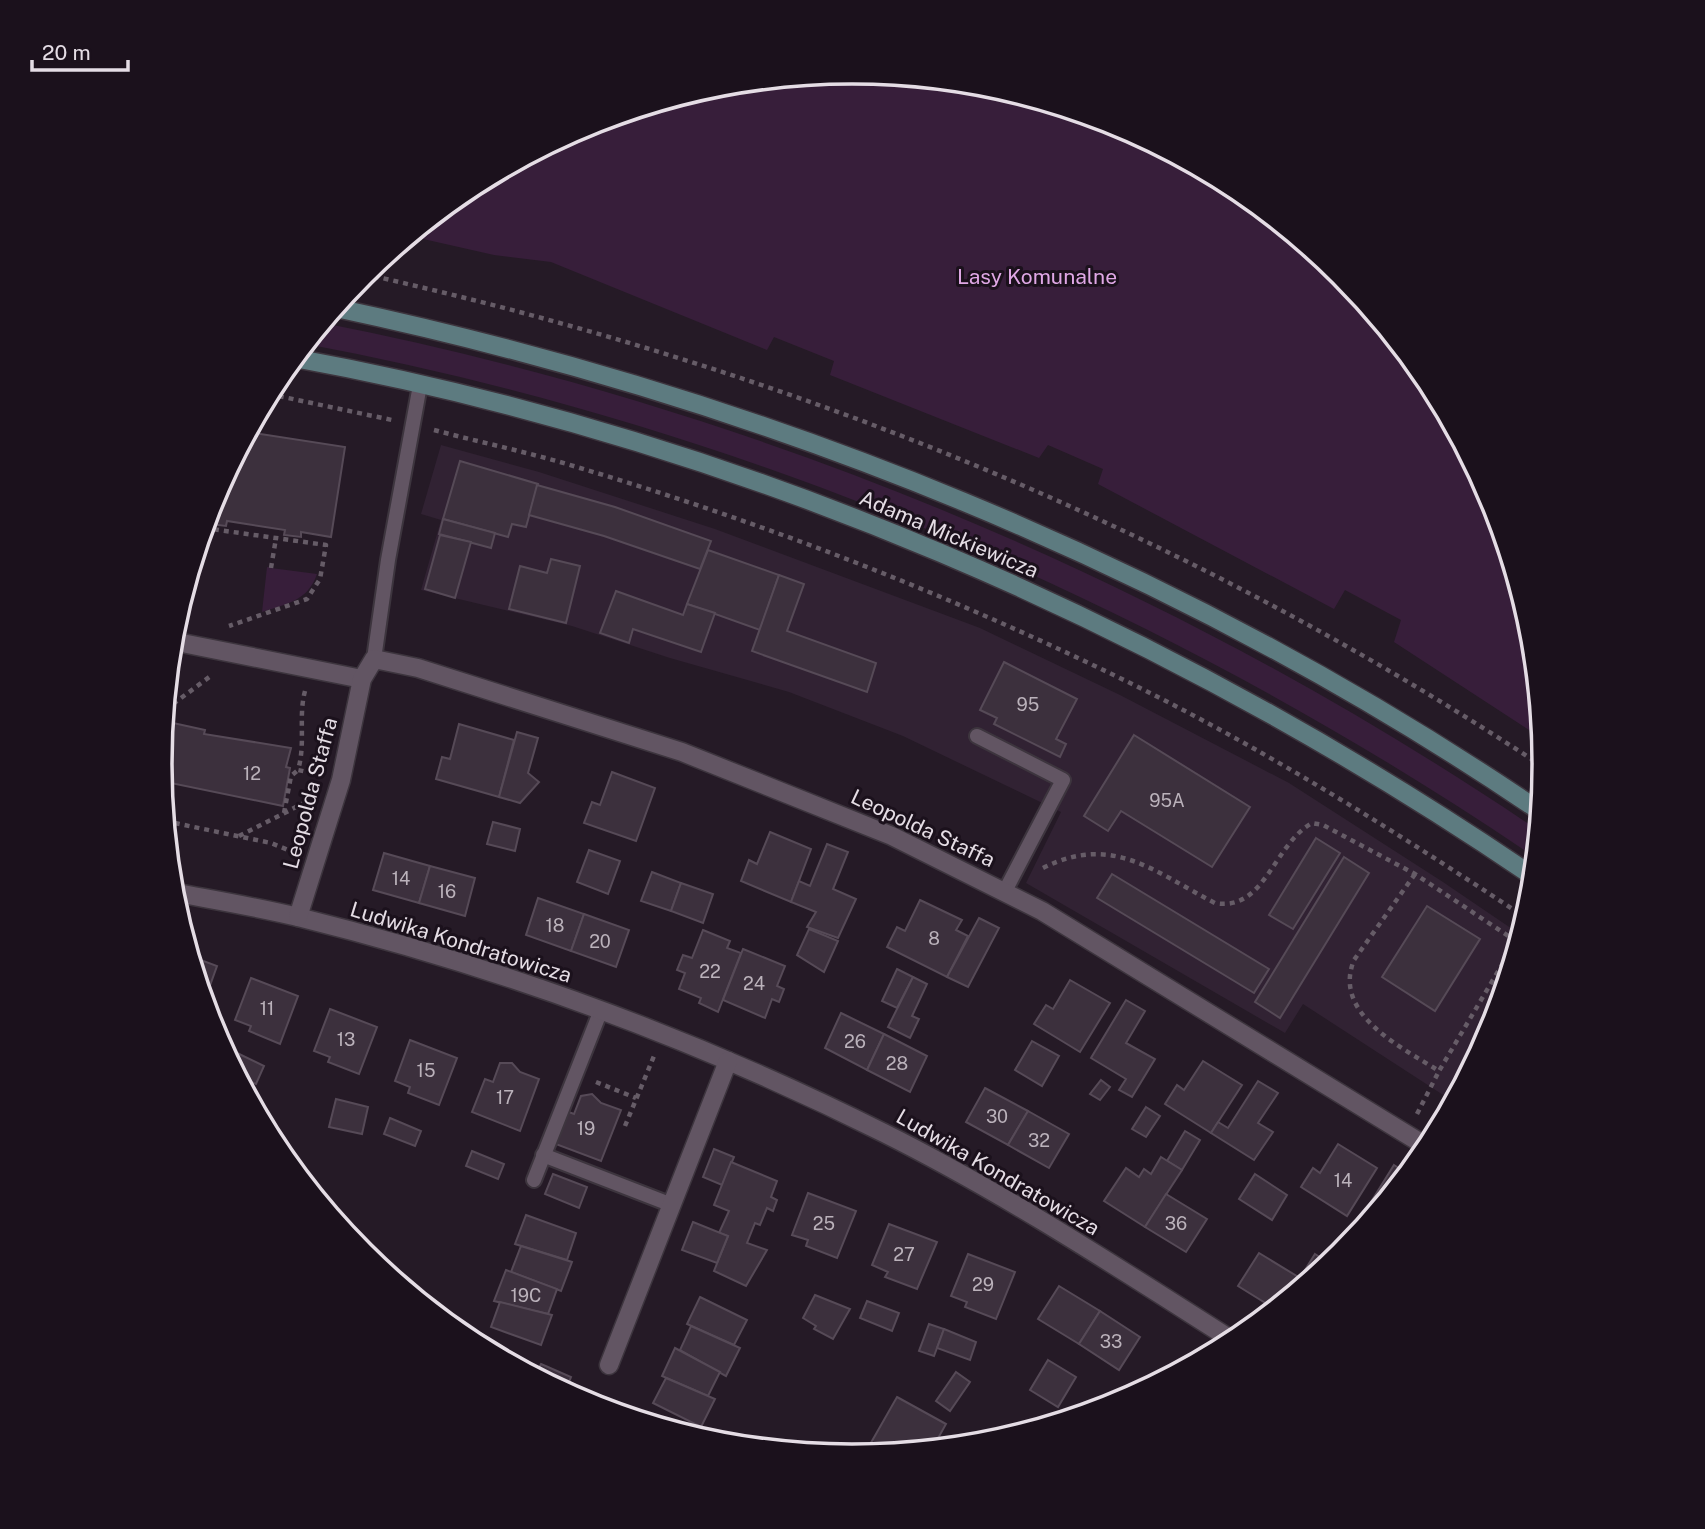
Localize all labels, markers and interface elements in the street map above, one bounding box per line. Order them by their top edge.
scale bar [32,28,128,72]
text: 20 m [42,40,91,65]
park label: Lasy Komunalne [957,264,1117,289]
street label: Adama Mickiewicza [856,485,1042,583]
house number: 95 [1017,694,1039,715]
street label: Leopolda Staffa [278,715,342,871]
house number: 12 [243,763,261,784]
street label: Leopolda Staffa [847,784,999,872]
house number: 95A [1149,790,1185,811]
house number: 14 [392,868,410,889]
house number: 16 [438,881,456,902]
street label: Ludwika Kondratowicza [347,896,575,988]
house number: 18 [546,915,564,936]
house number: 8 [928,928,940,949]
house number: 20 [589,931,611,952]
house number: 22 [699,961,721,982]
house number: 24 [743,973,765,994]
house number: 11 [260,998,274,1019]
house number: 13 [337,1029,355,1050]
house number: 26 [844,1031,866,1052]
house number: 28 [886,1053,908,1074]
house number: 15 [417,1060,435,1081]
house number: 17 [496,1087,514,1108]
street label: Ludwika Kondratowicza [892,1104,1104,1240]
house number: 30 [986,1106,1008,1127]
house number: 19 [577,1118,595,1139]
house number: 32 [1028,1130,1050,1151]
house number: 14 [1334,1170,1352,1191]
house number: 25 [813,1213,835,1234]
house number: 36 [1165,1213,1187,1234]
house number: 27 [893,1244,915,1265]
house number: 29 [972,1274,994,1295]
house number: 19C [511,1285,541,1306]
house number: 33 [1100,1331,1122,1352]

